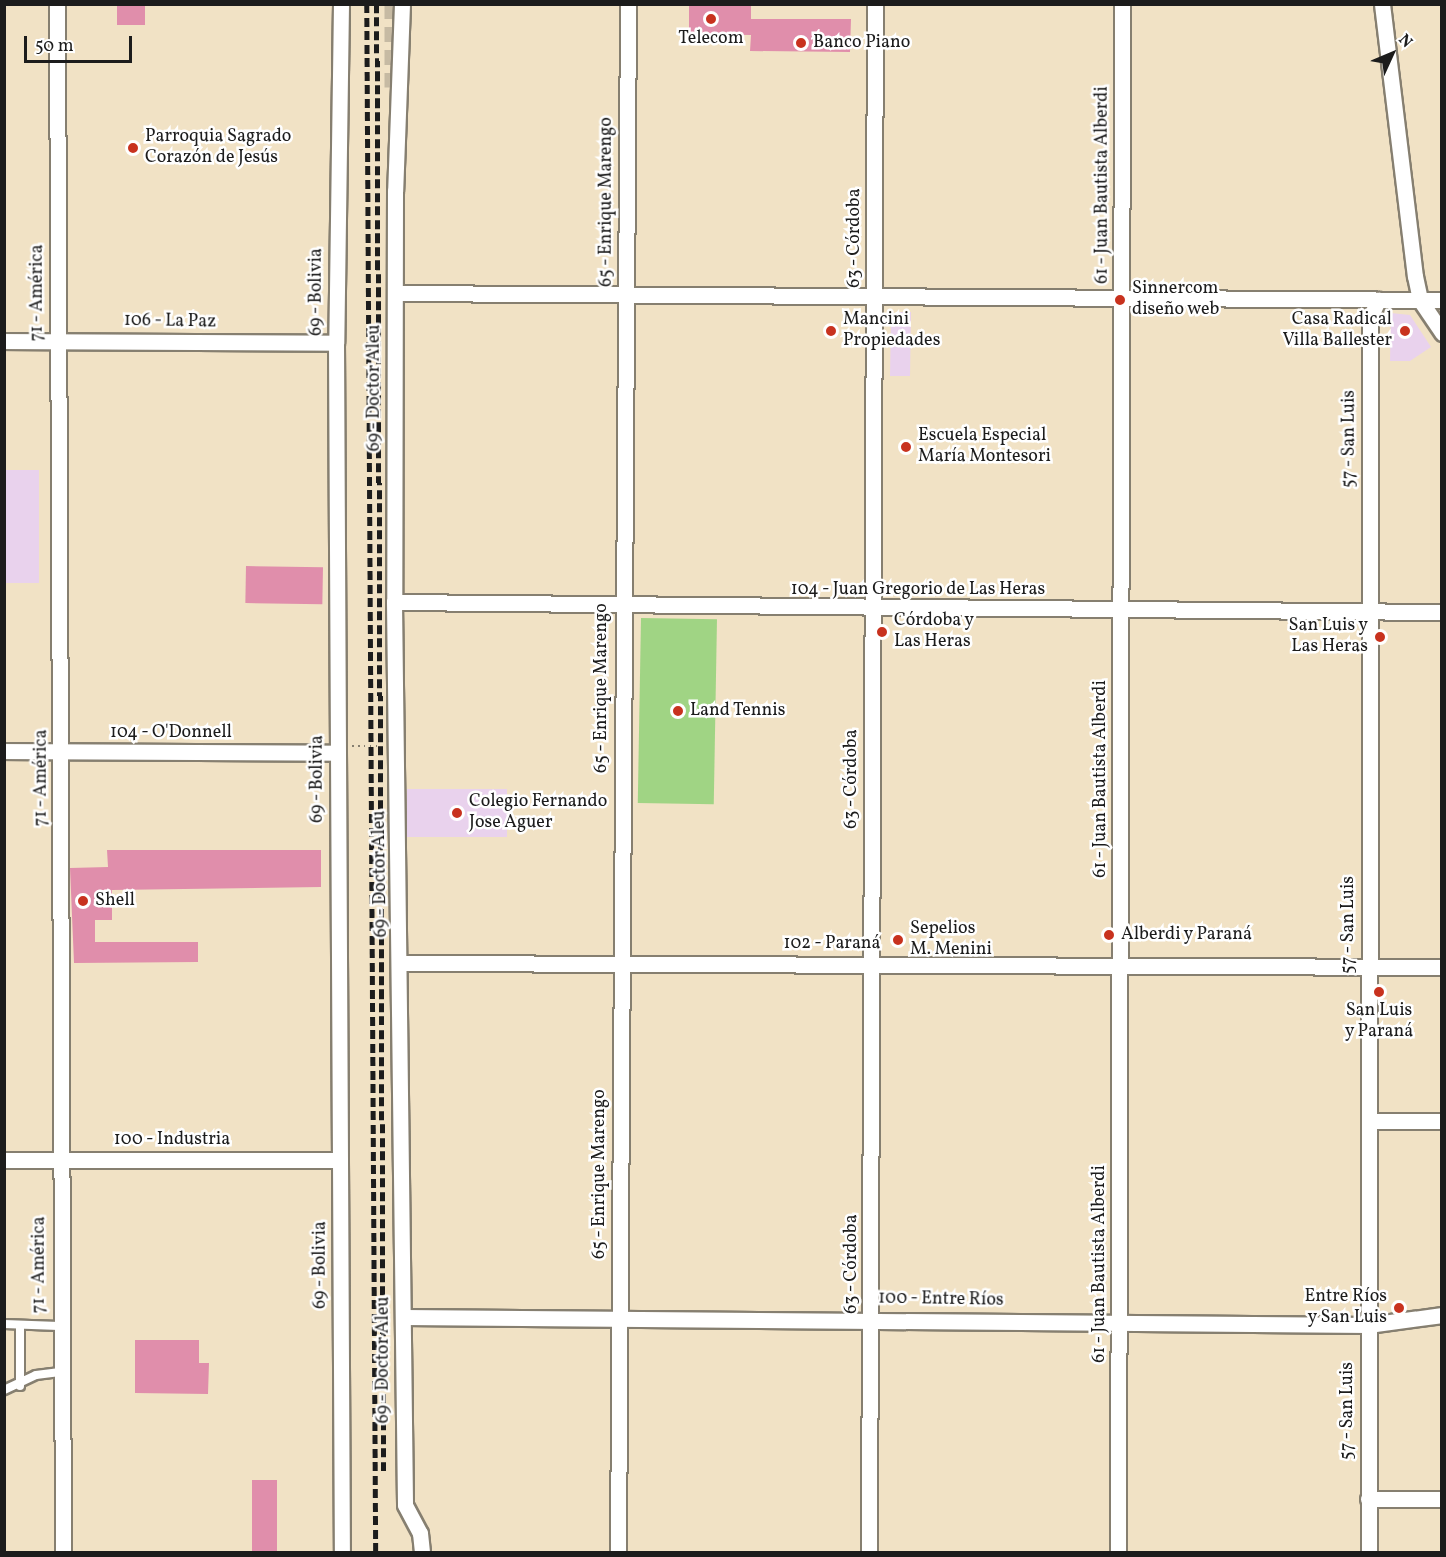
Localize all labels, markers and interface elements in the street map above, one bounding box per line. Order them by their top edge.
marker: Telecom [704,12,718,26]
scale bar [27,24,135,62]
north arrow [1362,24,1422,84]
place label: Telecom [678,28,744,50]
text: N [1393,30,1417,53]
place label: Banco Piano [813,32,910,54]
text: 50 m [35,34,74,59]
marker: Banco Piano [794,36,808,50]
street label: 61 - Juan Bautista Alberdi [1092,86,1114,284]
street label: 65 - Enrique Marengo [596,117,618,287]
place label: Parroquia Sagrado Corazón de Jesús [145,127,291,170]
marker: Parroquia Sagrado Corazón de Jesús [126,141,140,155]
street label: 63 - Córdoba [844,188,866,288]
street label: 71 - América [27,244,49,342]
street label: 69 - Bolivia [306,248,328,336]
place label: Sinnercom diseño web [1132,279,1220,322]
marker: Sinnercom diseño web [1113,293,1127,307]
street label: 106 - La Paz [123,310,217,334]
place label: Mancini Propiedades [843,310,940,352]
place label: Casa Radical Villa Ballester [1282,310,1392,352]
marker: Casa Radical Villa Ballester [1396,322,1414,340]
street label: 69 - Doctor Aleu [364,324,386,452]
marker: Mancini Propiedades [824,324,838,338]
street label: 57 - San Luis [1339,390,1361,488]
place label: Escuela Especial María Montesori [918,426,1051,468]
marker: Escuela Especial María Montesori [899,440,913,454]
street label: 104 - Juan Gregorio de Las Heras [790,579,1046,601]
street label: 65 - Enrique Marengo [591,603,613,773]
place label: Córdoba y Las Heras [894,611,975,654]
place label: San Luis y Las Heras [1288,616,1368,658]
marker: Córdoba y Las Heras [875,625,889,639]
marker: San Luis y Las Heras [1373,630,1387,644]
street label: 61 - Juan Bautista Alberdi [1090,680,1112,878]
place label: Land Tennis [690,700,786,722]
marker: Land Tennis [671,704,685,718]
street label: 104 - O'Donnell [110,722,232,744]
street label: 71 - América [31,729,53,827]
street label: 63 - Córdoba [841,729,863,829]
street label: 69 - Bolivia [307,735,329,823]
place label: Colegio Fernando Jose Aguer [469,792,607,834]
marker: Colegio Fernando Jose Aguer [450,806,464,820]
street label: 69 - Doctor Aleu [369,810,393,938]
street label: 57 - San Luis [1338,876,1360,974]
place label: Shell [95,890,135,912]
marker: Shell [76,894,90,908]
place label: Sepelios M. Menini [910,919,992,962]
place label: Alberdi y Paraná [1121,924,1253,946]
marker: Alberdi y Paraná [1102,928,1116,942]
street label: 102 - Paraná [783,933,881,955]
marker: Sepelios M. Menini [891,933,905,947]
marker: San Luis y Paraná [1372,985,1386,999]
place label: San Luis y Paraná [1345,1001,1413,1044]
street label: 65 - Enrique Marengo [589,1089,611,1259]
street label: 100 - Industria [113,1129,231,1151]
street label: 61 - Juan Bautista Alberdi [1089,1165,1111,1363]
street label: 63 - Córdoba [841,1214,863,1314]
street label: 71 - América [29,1216,51,1314]
street label: 69 - Bolivia [310,1221,332,1309]
place label: Entre Ríos y San Luis [1304,1287,1387,1330]
street label: 100 - Entre Ríos [878,1288,1004,1312]
street label: 69 - Doctor Aleu [373,1296,395,1424]
marker: Entre Ríos y San Luis [1392,1301,1406,1315]
street label: 57 - San Luis [1337,1362,1359,1460]

